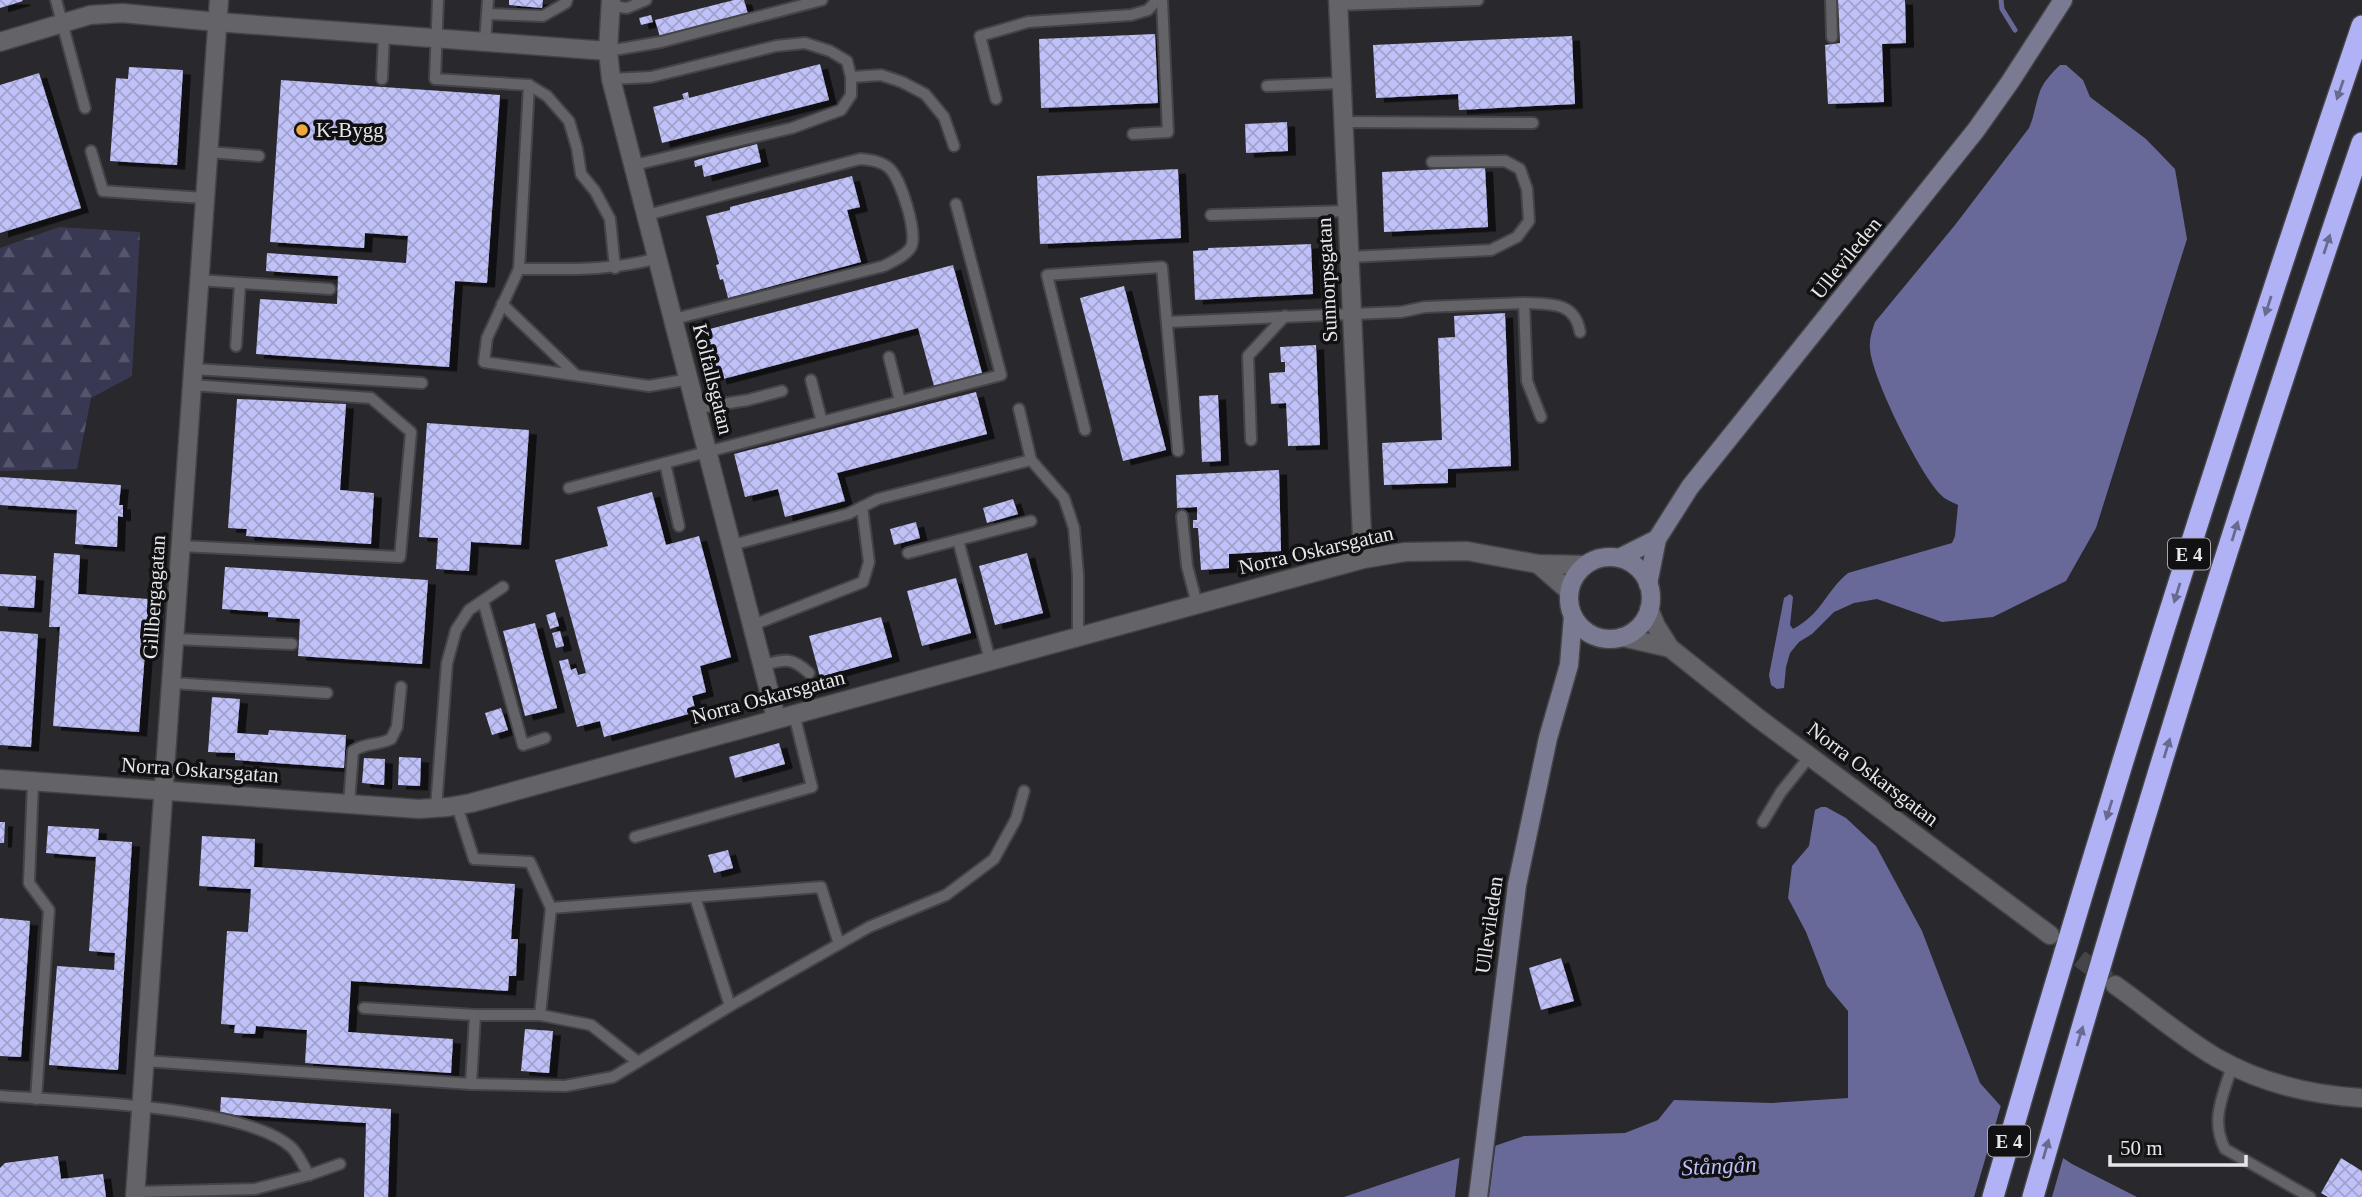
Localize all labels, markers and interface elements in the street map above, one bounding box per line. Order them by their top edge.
one-way arrow [2334,80,2345,101]
place label: K-Bygg [316,118,384,142]
marker: K-Bygg [294,122,310,138]
street label: Ullevileden [1806,212,1886,304]
street label: Sunnorpsgatan [1312,217,1342,343]
one-way arrow [2323,233,2333,254]
one-way arrow [2262,296,2273,317]
street label: Kolfallsgatan [688,321,738,437]
street label: Norra Oskarsgatan [1236,520,1396,579]
one-way arrow [2231,520,2241,541]
street label: Gillbergagatan [138,534,170,660]
road number: E 4 [2168,538,2210,569]
one-way arrow [2171,583,2181,604]
street label: Norra Oskarsgatan [689,665,848,729]
street label: Norra Oskarsgatan [1803,717,1944,831]
one-way arrow [2163,737,2173,758]
street label: Norra Oskarsgatan [120,753,280,788]
one-way arrow [2103,800,2113,821]
street label: Ullevileden [1470,874,1508,975]
one-way arrow [2075,1025,2085,1046]
scale bar [2110,1124,2246,1168]
road number: E 4 [1988,1126,2030,1156]
text: 50 m [2120,1136,2163,1160]
one-way arrow [2042,1138,2052,1159]
water label: Stångån [1681,1152,1757,1180]

